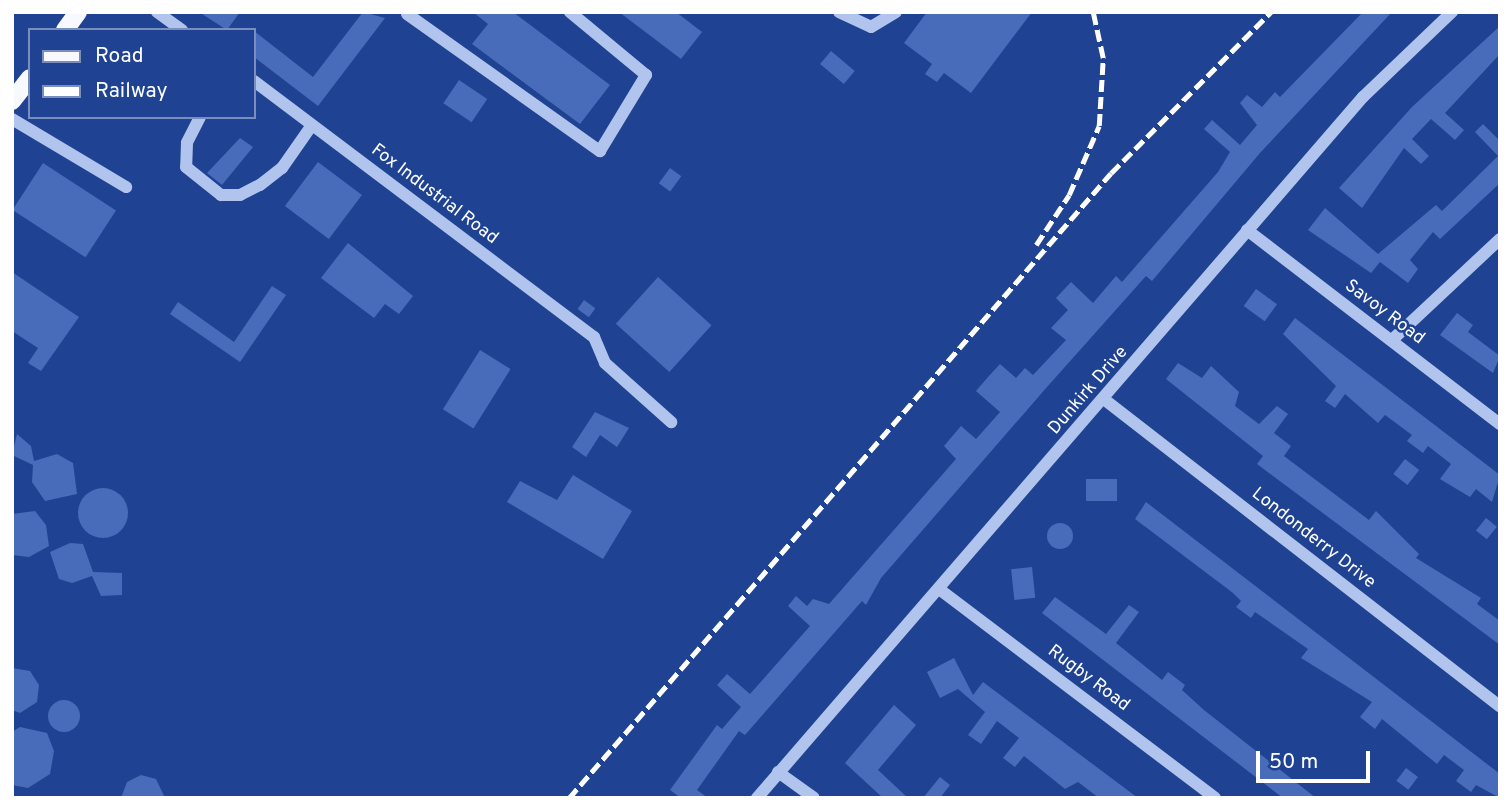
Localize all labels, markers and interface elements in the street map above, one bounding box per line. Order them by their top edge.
legend [28,28,256,119]
text: Road [95,43,144,70]
text: Railway [95,78,168,105]
street label: Fox Industrial Road [366,140,502,250]
street label: Savoy Road [1340,276,1428,350]
street label: Dunkirk Drive [1045,342,1133,440]
street label: Londonderry Drive [1247,484,1379,594]
street label: Rugby Road [1043,641,1133,717]
scale bar [1260,736,1374,780]
text: 50 m [1269,749,1318,776]

